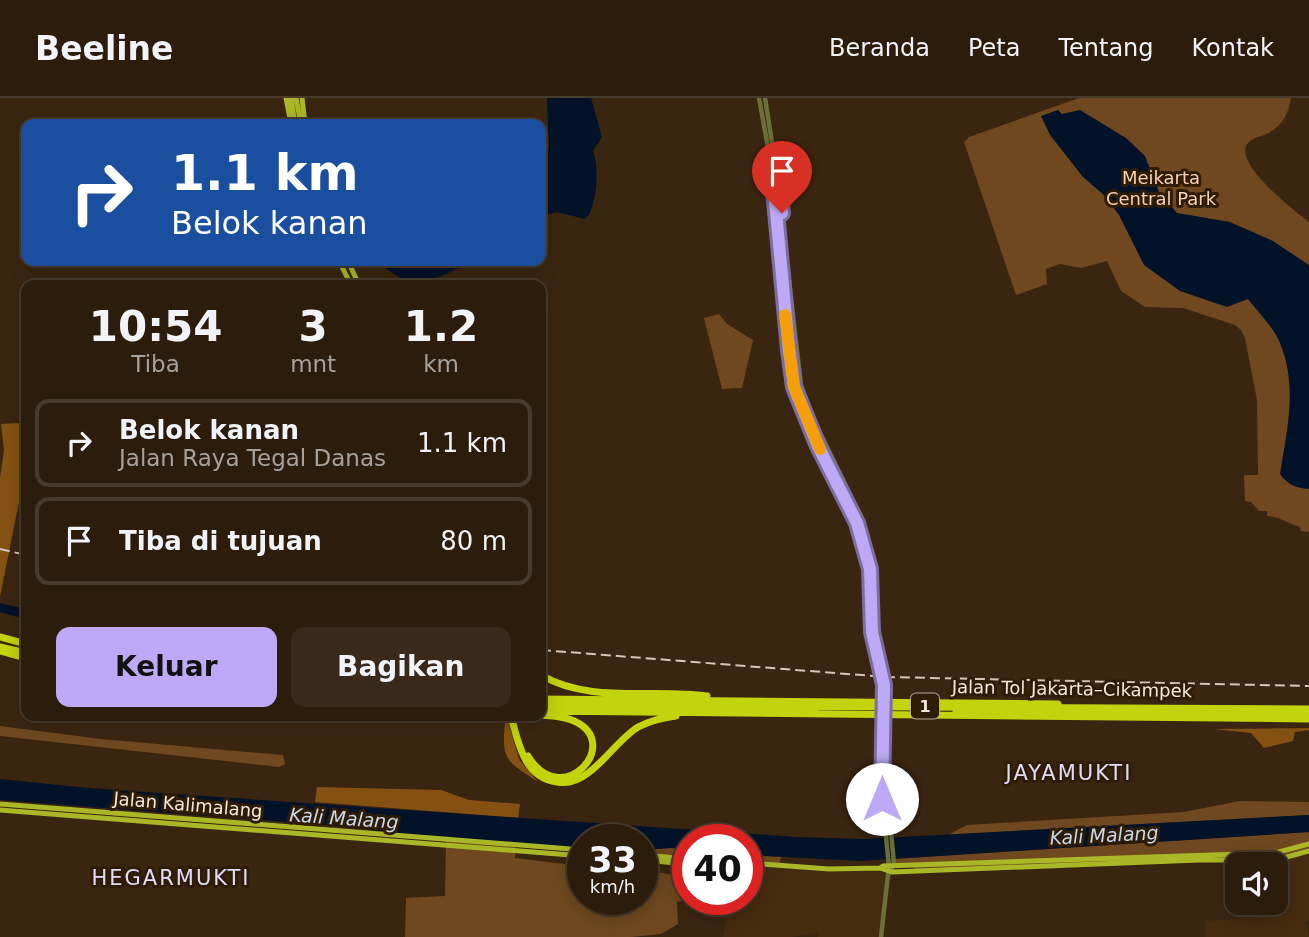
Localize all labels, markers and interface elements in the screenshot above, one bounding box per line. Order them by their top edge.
text: Beeline [35,29,173,68]
text: Beranda [829,34,930,62]
text: Peta [968,34,1020,62]
text: Tentang [1058,34,1154,62]
text: Kontak [1192,34,1274,62]
pin [752,141,812,213]
text: 1.1 km [171,145,359,202]
icon: right [56,147,147,238]
icon: arrive [763,152,801,190]
park label: Meikarta Central Park [1106,167,1217,209]
text: Belok kanan [171,204,368,242]
text: 10:54 [89,302,222,351]
text: 3 [299,302,328,351]
text: 1.2 [404,302,478,351]
text: Tiba [131,351,180,377]
text: mnt [290,351,336,377]
text: km [423,351,459,377]
text: Belok kanan [119,415,299,445]
icon: right [60,424,98,462]
text: 1.1 km [417,428,507,458]
text: Jalan Raya Tegal Danas [119,445,386,471]
icon: arrive [60,522,98,560]
text: Tiba di tujuan [119,526,322,556]
text: 80 m [440,526,507,556]
button: Keluar [56,627,277,707]
button: Bagikan [291,627,511,707]
street label: Jalan Tol Jakarta–Cikampek [951,676,1193,701]
road number: 1 [911,694,939,719]
district label: JAYAMUKTI [1004,761,1132,785]
position arrow [845,762,919,836]
street label: Jalan Kalimalang [112,787,263,821]
water label: Kali Malang [289,803,399,833]
water label: Kali Malang [1049,821,1159,849]
speed limit sign: 40 [672,824,763,915]
text: 33 [588,840,637,880]
map controls [1225,852,1288,915]
button: sound [1225,852,1288,915]
district label: HEGARMUKTI [92,866,250,890]
text: km/h [590,876,635,897]

